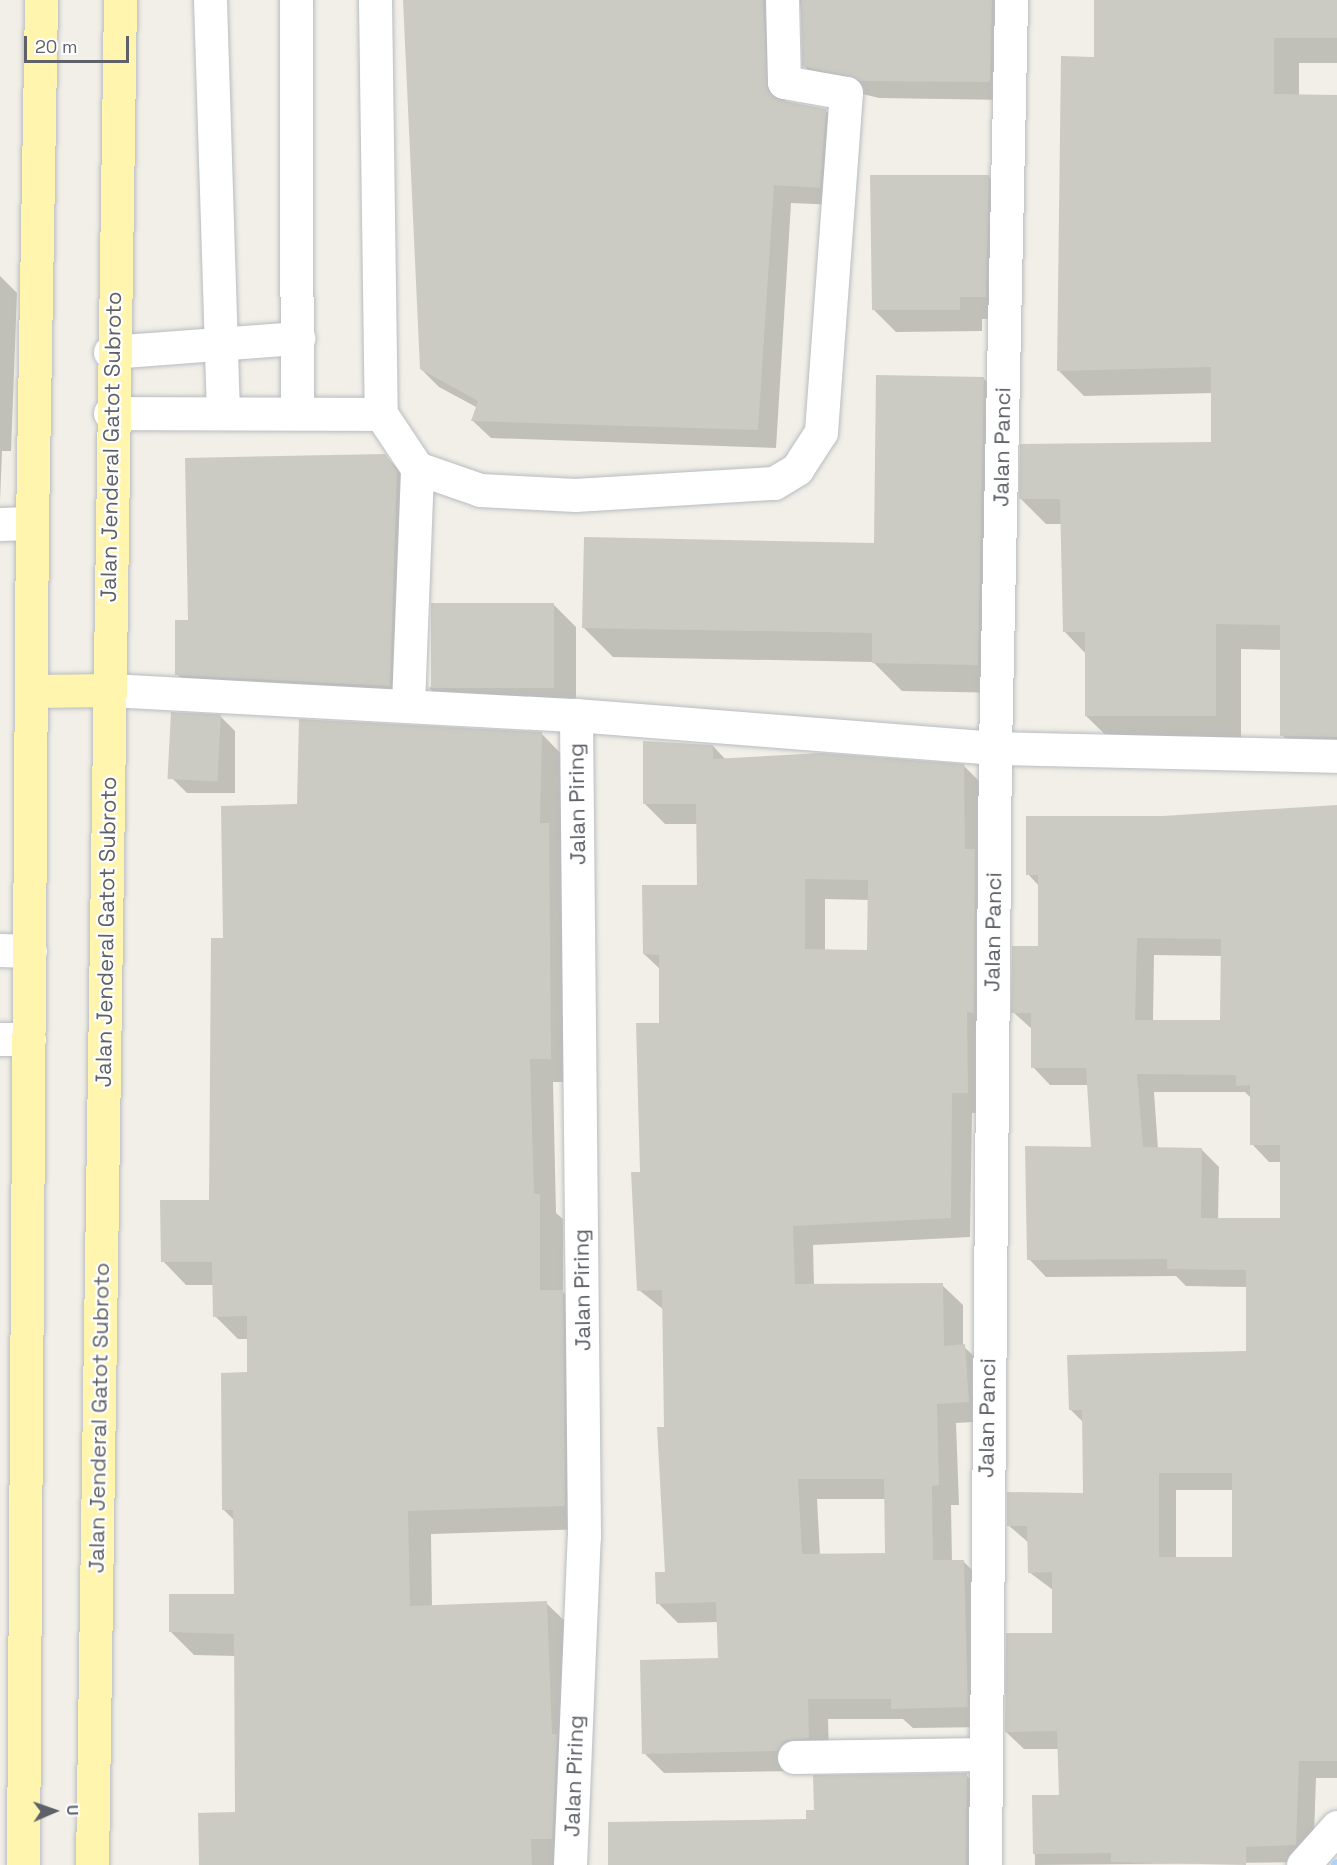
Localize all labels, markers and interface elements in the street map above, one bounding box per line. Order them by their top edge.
scale bar [27,24,132,62]
text: 20 m [35,35,78,58]
street label: Jalan Jenderal Gatot Subroto [95,291,127,603]
street label: Jalan Panci [988,387,1016,507]
street label: Jalan Piring [563,743,591,865]
street label: Jalan Jenderal Gatot Subroto [90,776,122,1088]
street label: Jalan Panci [979,872,1007,992]
street label: Jalan Piring [568,1229,596,1351]
street label: Jalan Jenderal Gatot Subroto [83,1262,115,1574]
street label: Jalan Panci [973,1358,1001,1478]
street label: Jalan Piring [559,1714,589,1838]
north arrow [24,1781,84,1841]
text: U [62,1805,83,1816]

